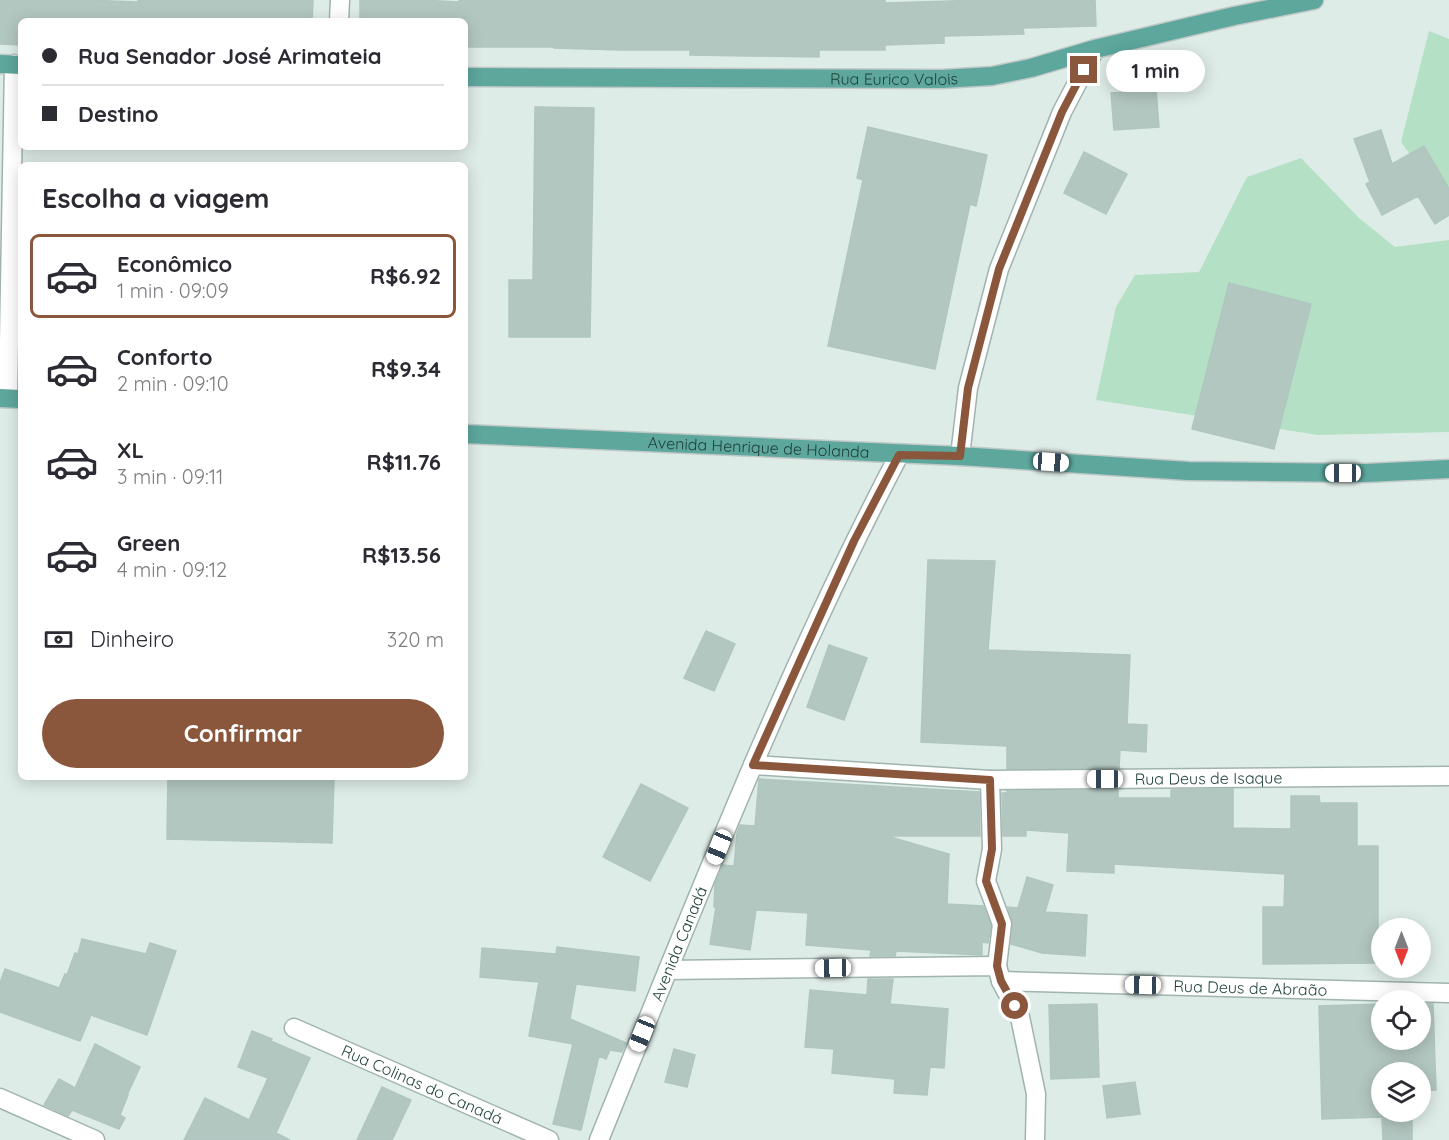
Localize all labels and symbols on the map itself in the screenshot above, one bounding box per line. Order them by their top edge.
callout: 1 min [1105,49,1204,91]
route end [1070,56,1097,83]
street label: Rua Eurico Valois [830,68,959,89]
street label: Avenida Henrique de Holanda [647,432,870,462]
car [1032,452,1070,472]
car [1325,464,1361,482]
street label: Rua Deus de Isaque [1135,767,1282,789]
car [1087,770,1123,788]
car [704,827,734,867]
street label: Avenida Canadá [646,883,711,1004]
north arrow [1371,918,1431,978]
car [815,959,851,977]
car [1125,976,1161,994]
street label: Rua Deus de Abraão [1173,976,1328,1000]
route start [1001,992,1028,1019]
car [627,1014,657,1054]
street label: Rua Colinas do Canadá [338,1040,506,1128]

